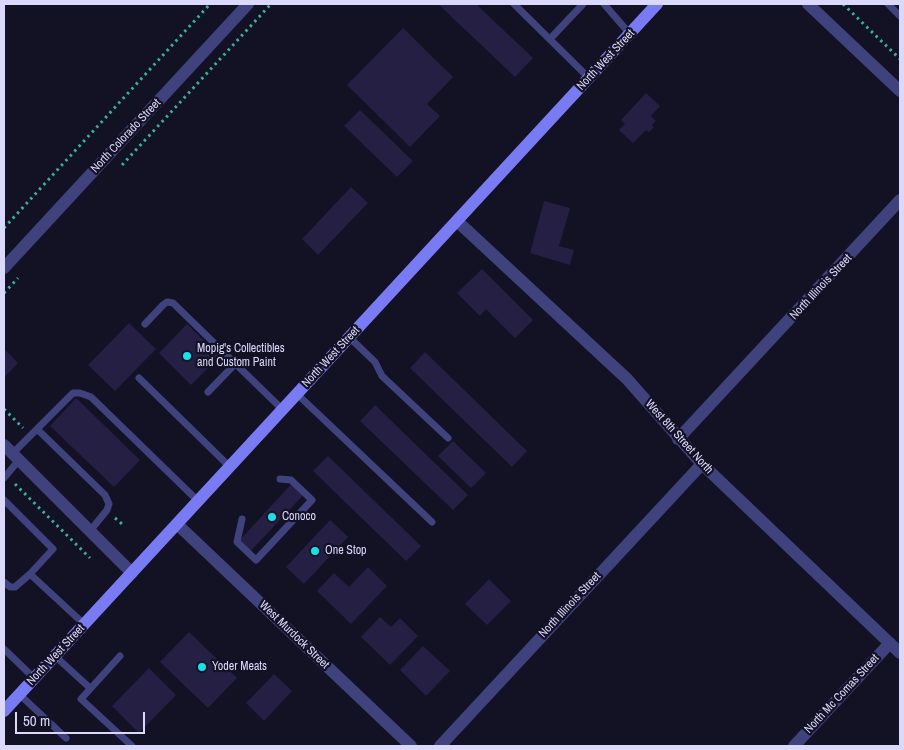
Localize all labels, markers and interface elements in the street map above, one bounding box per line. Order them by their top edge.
street label: North West Street [574,27,638,93]
street label: North Colorado Street [88,96,164,176]
street label: North Illinois Street [787,251,855,323]
street label: North West Street [299,324,363,390]
place label: Mopig's Collectibles and Custom Paint [197,342,285,370]
marker: Mopig's Collectibles and Custom Paint [181,350,193,362]
street label: West 8th Street North [642,397,716,477]
place label: Conoco [282,510,316,524]
marker: Conoco [266,511,278,523]
place label: One Stop [325,544,367,558]
marker: One Stop [309,545,321,557]
street label: North Illinois Street [536,569,604,641]
street label: West Murdock Street [256,598,332,672]
street label: North West Street [24,622,88,688]
street label: North Mc Comas Street [802,651,882,737]
place label: Yoder Meats [212,660,267,674]
marker: Yoder Meats [196,661,208,673]
scale bar [18,702,148,734]
text: 50 m [23,710,50,731]

